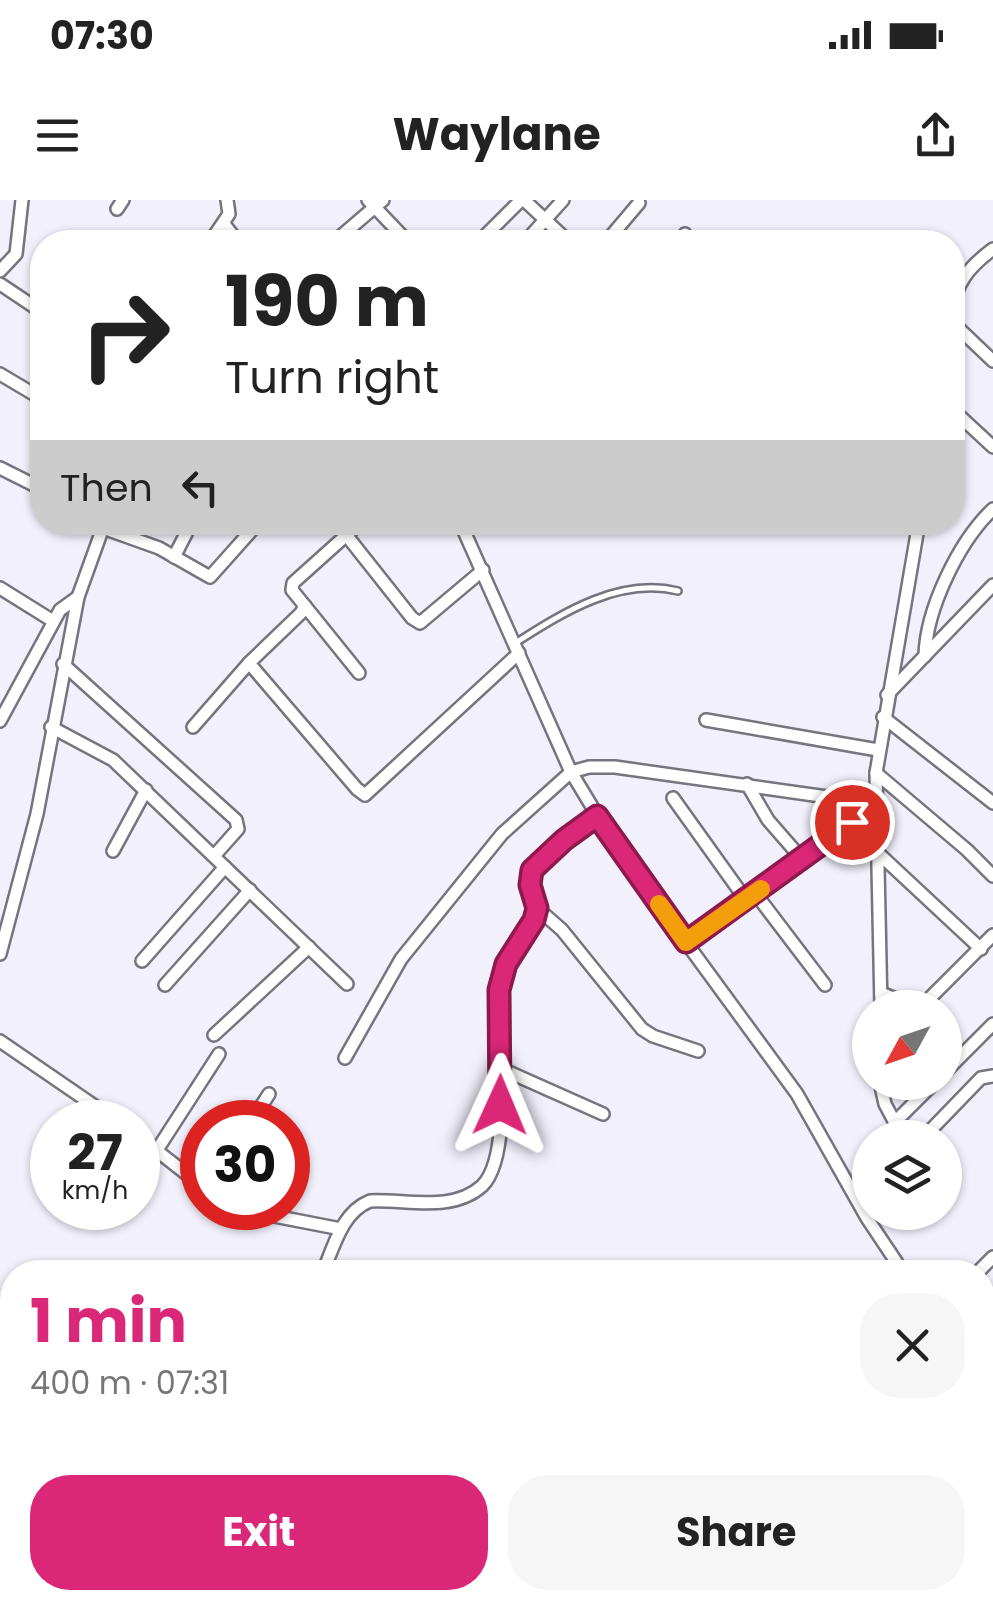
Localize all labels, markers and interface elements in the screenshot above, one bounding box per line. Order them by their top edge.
text: 07:30 [50,9,154,62]
text: Waylane [392,103,601,166]
icon: menu [30,108,85,163]
icon: share [908,108,963,163]
text: 190 m [225,252,429,351]
icon: right [60,270,190,400]
text: Turn right [225,346,439,409]
icon: left [173,460,228,515]
text: Then [60,461,153,514]
pin [810,780,895,865]
icon: arrive [825,795,880,850]
north arrow [852,990,962,1100]
map controls [852,990,962,1230]
position arrow [448,1053,552,1157]
speed limit sign: 30 [180,1100,310,1230]
text: 27 [67,1117,123,1188]
button: layers [852,1120,962,1230]
text: km/h [62,1173,128,1208]
text: 1 min [30,1279,187,1363]
button: close [860,1293,965,1398]
text: 400 m · 07:31 [30,1360,229,1405]
button: Exit [30,1475,488,1590]
button: Share [508,1475,965,1590]

